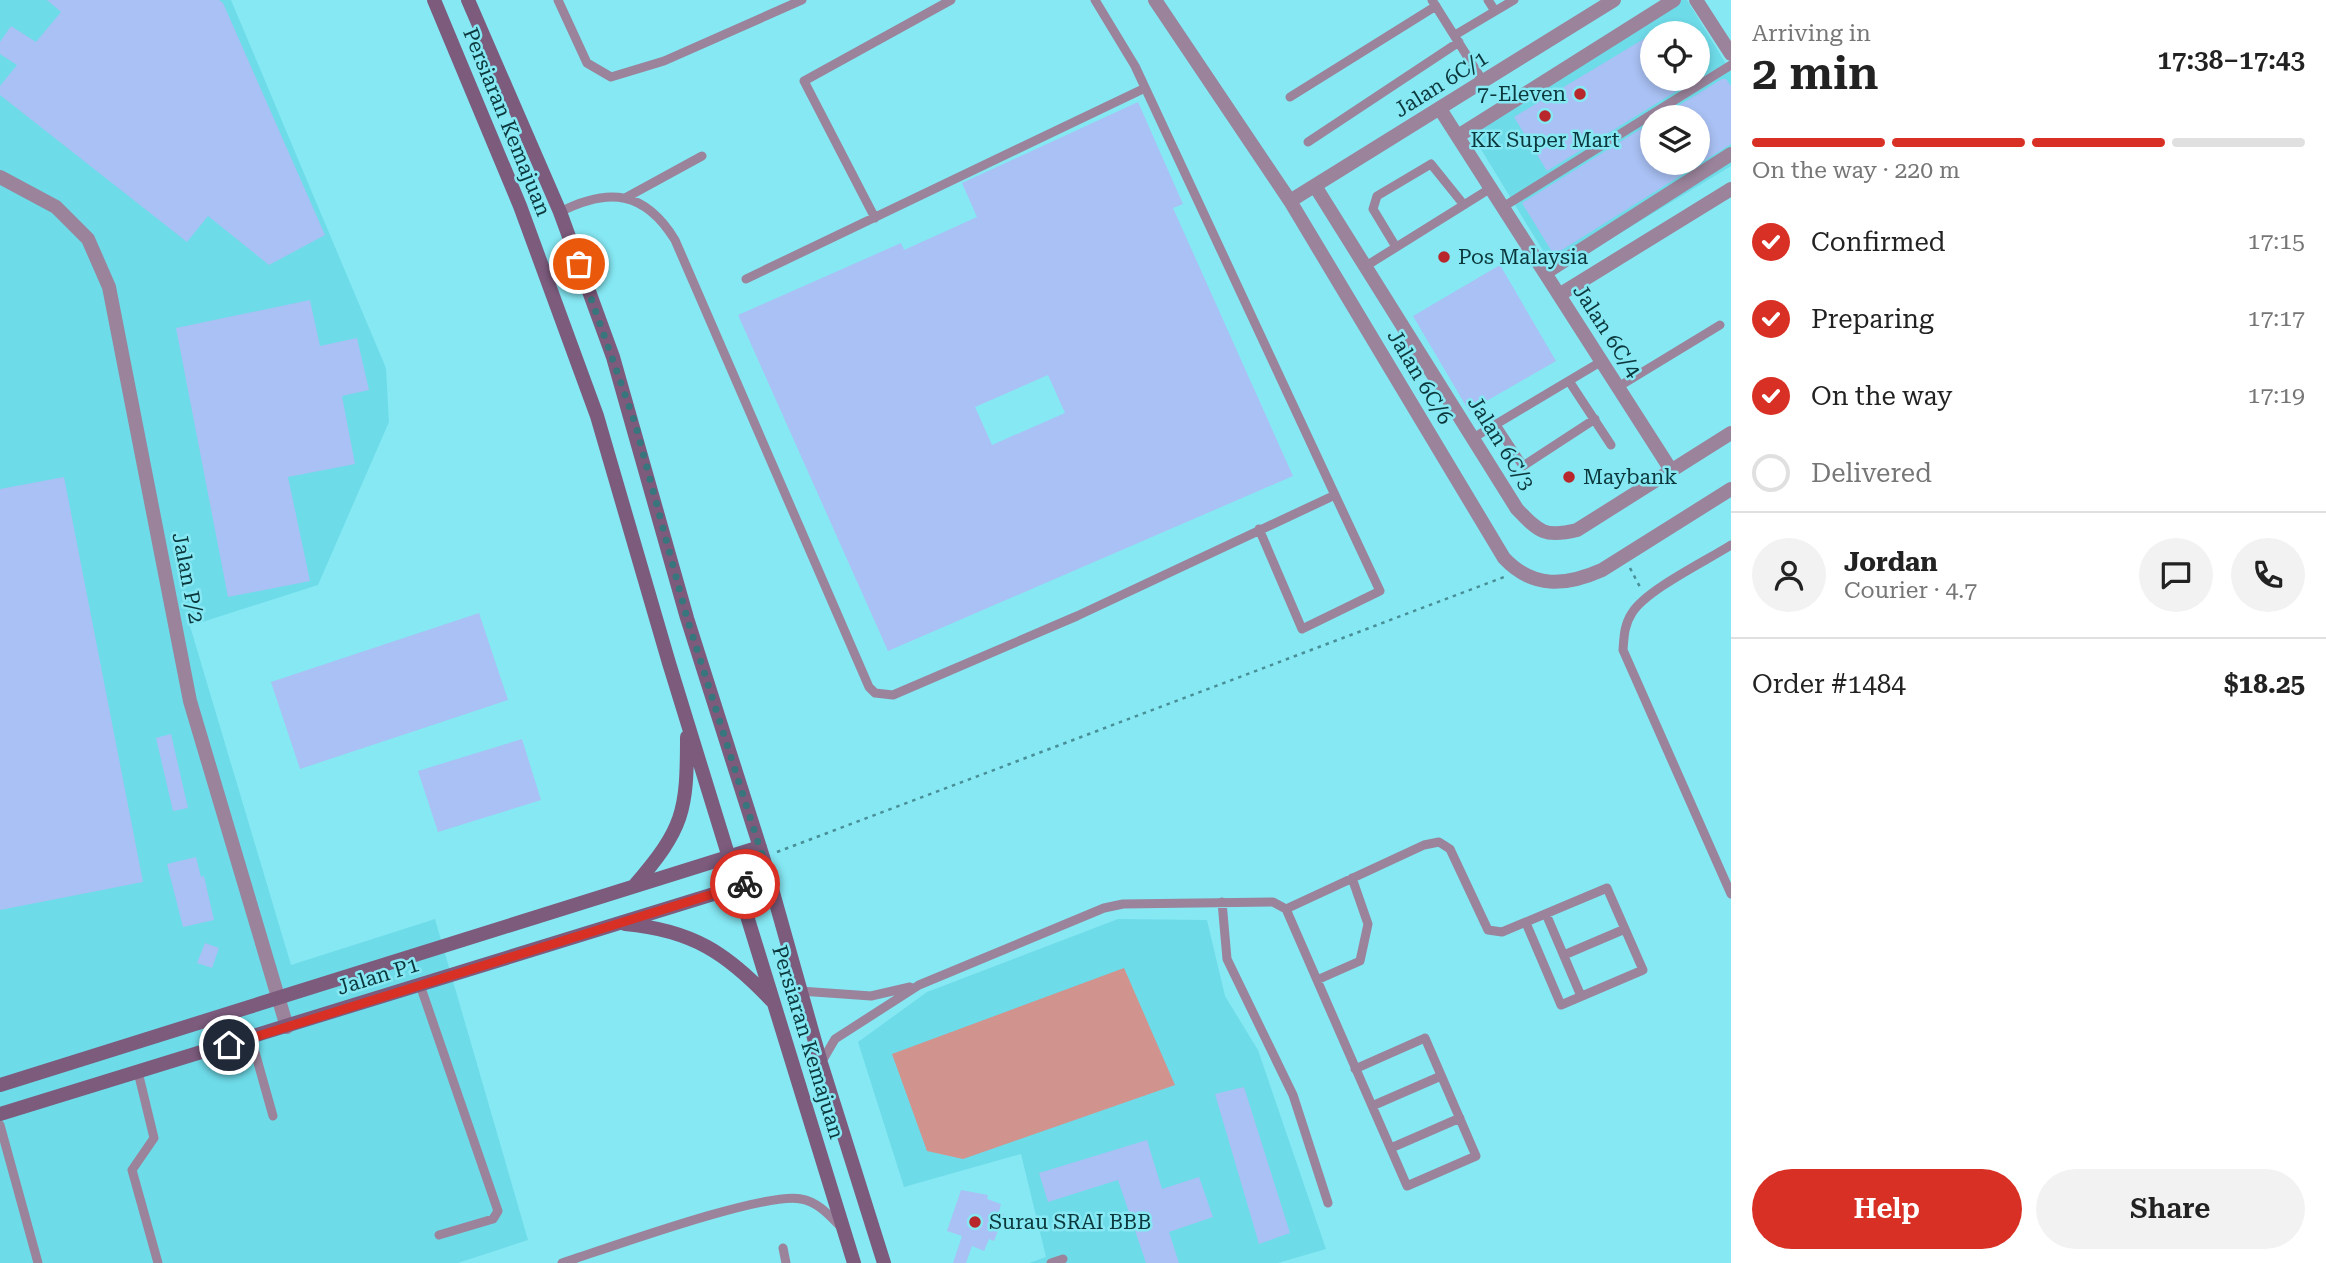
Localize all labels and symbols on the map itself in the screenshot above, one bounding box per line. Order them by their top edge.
street label: Persiaran Kemajuan [458,24,556,220]
street label: Jalan 6C/1 [1390,46,1492,122]
place label: 7-Eleven [1477,82,1566,106]
marker: 7-Eleven [1572,86,1588,102]
marker: KK Super Mart [1537,108,1553,124]
place label: KK Super Mart [1470,128,1620,152]
pin [549,234,609,294]
place label: Pos Malaysia [1458,245,1589,269]
marker: Pos Malaysia [1436,249,1452,265]
street label: Jalan 6C/4 [1568,280,1646,382]
street label: Jalan 6C/6 [1382,325,1458,429]
street label: Jalan 6C/3 [1463,392,1539,494]
place label: Maybank [1583,465,1677,489]
marker: Maybank [1561,469,1577,485]
street label: Jalan P/2 [167,530,209,626]
courier [710,849,780,919]
street label: Persiaran Kemajuan [767,942,849,1142]
street label: Jalan P1 [334,952,422,1000]
pin [199,1015,259,1075]
place label: Surau SRAI BBB [989,1210,1151,1234]
marker: Surau SRAI BBB [967,1214,983,1230]

